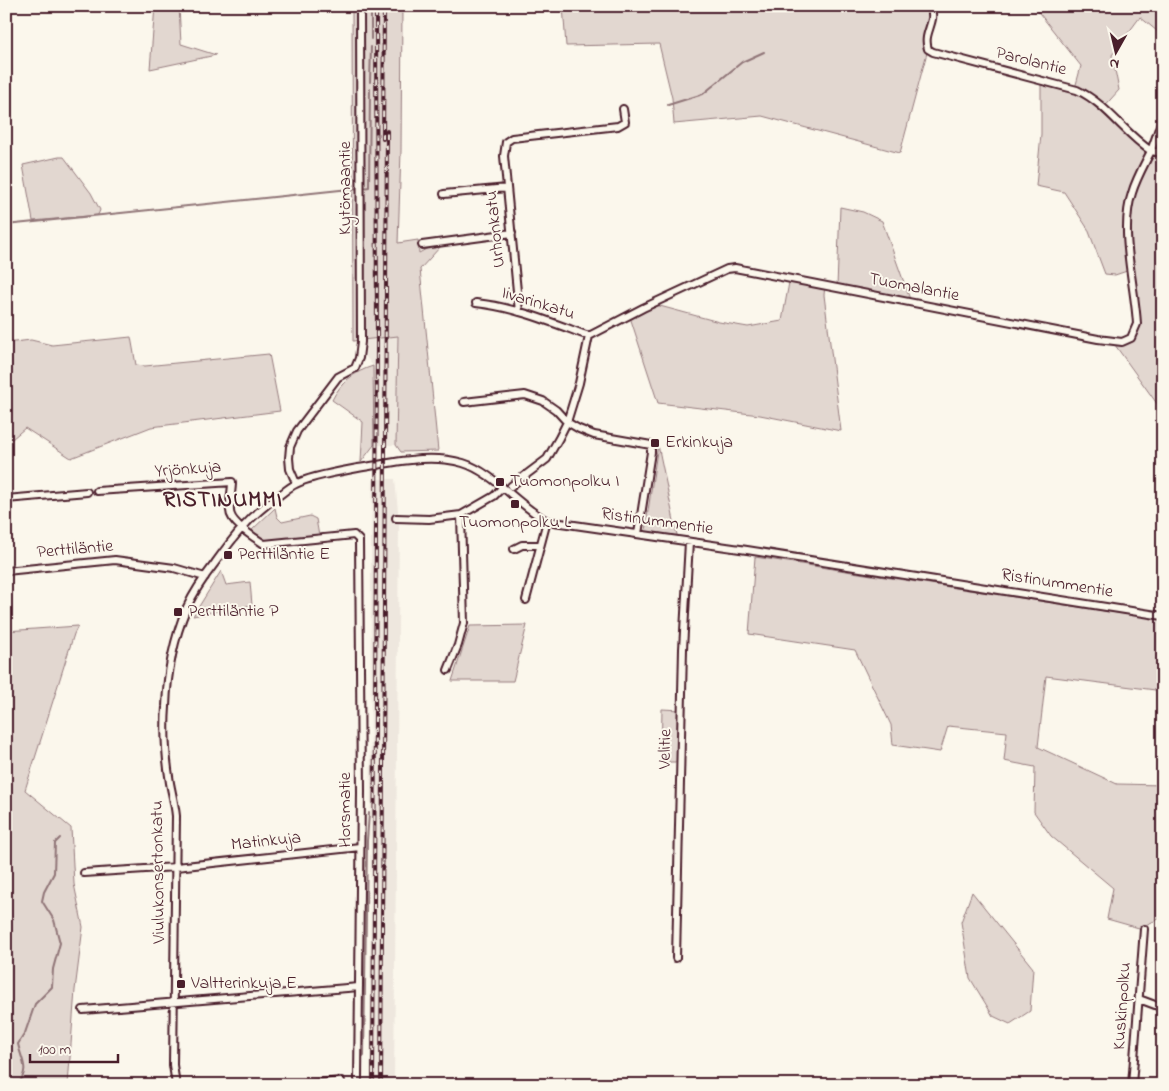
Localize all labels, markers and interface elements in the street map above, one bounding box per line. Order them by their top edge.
north arrow [1092,28,1142,78]
street label: Parolantie [993,41,1070,84]
text: N [1108,52,1121,74]
street label: Kytömaantie [333,140,359,235]
street label: Urhonkatu [479,189,513,269]
street label: Tuomalantie [867,267,962,310]
street label: Iivarinkatu [498,280,578,328]
place label: Erkinkuja [665,430,733,456]
marker: Erkinkuja [649,437,661,449]
street label: Yrjönkuja [154,455,222,485]
place label: Tuomonpolku I [510,469,620,495]
marker: Tuomonpolku I [494,476,506,488]
district label: RISTINUMMI [163,485,283,517]
marker: Tuomonpolku L [509,498,521,510]
street label: Ristinummentie [599,501,716,543]
place label: Tuomonpolku L [459,510,571,536]
street label: Perttiläntie [36,534,115,566]
place label: Perttiläntie E [238,542,330,568]
marker: Perttiläntie E [222,549,234,561]
street label: Ristinummentie [999,562,1116,606]
place label: Perttiläntie P [188,599,279,625]
marker: Perttiläntie P [172,606,184,618]
street label: Velitie [653,728,679,770]
street label: Horsmatie [333,771,359,848]
street label: Viulukonsertonkatu [145,800,173,945]
street label: Matinkuja [230,825,302,859]
street label: Kuskinpolku [1107,961,1139,1051]
place label: Valtterinkuja E [190,971,297,997]
marker: Valtterinkuja E [175,978,187,990]
scale bar [30,1031,118,1063]
text: 100 m [38,1039,71,1061]

